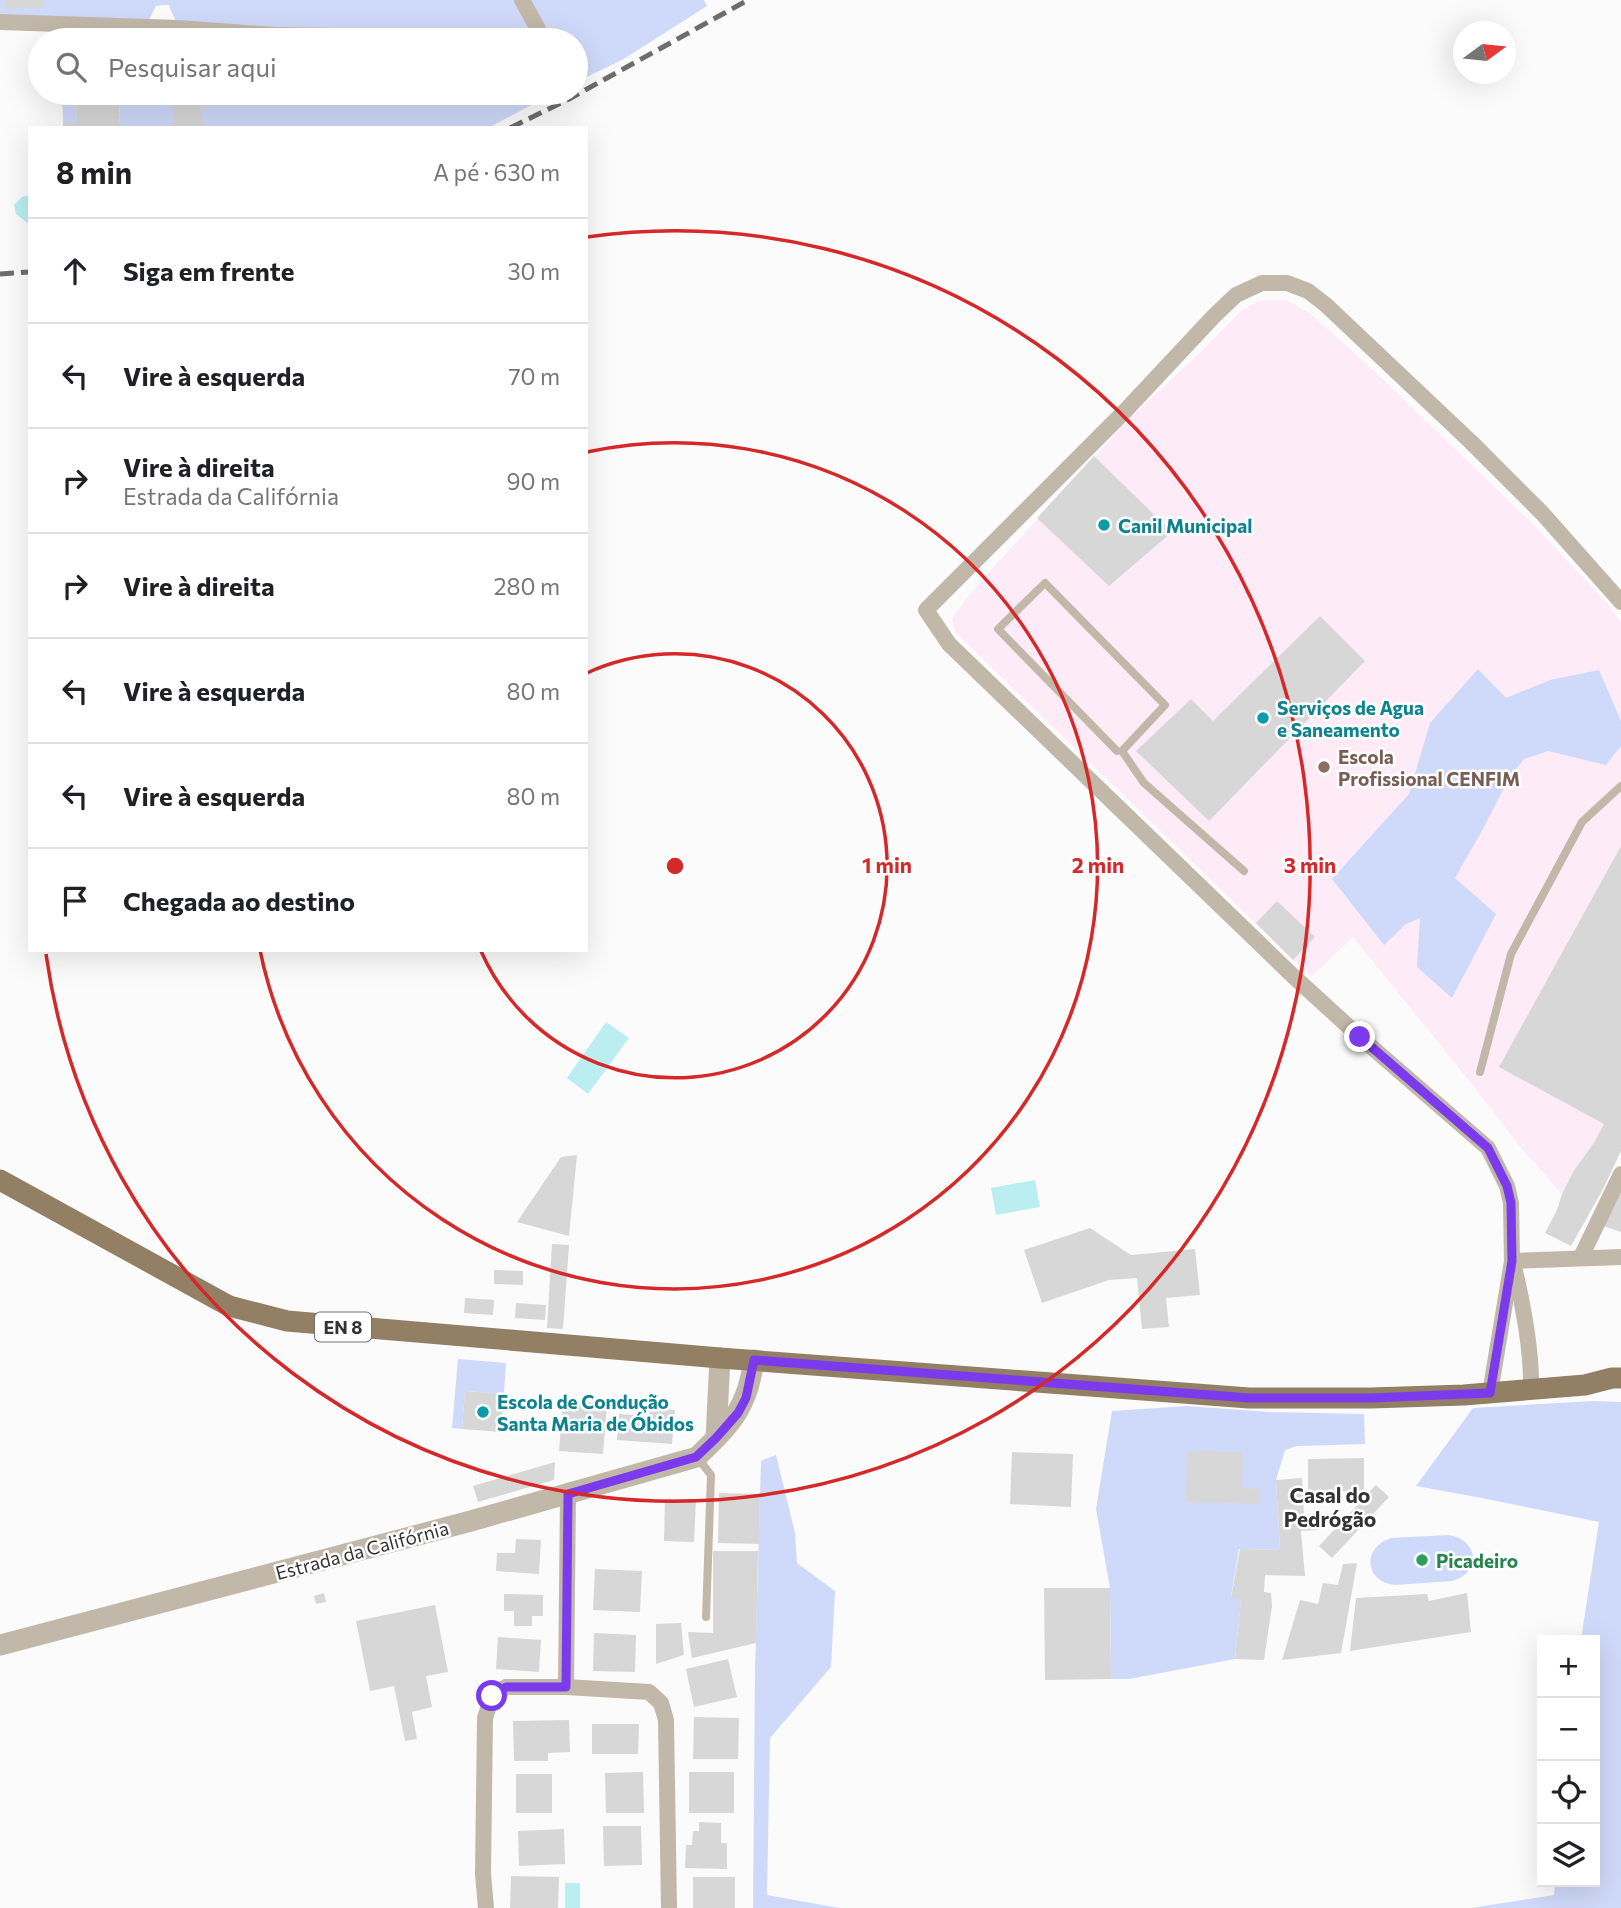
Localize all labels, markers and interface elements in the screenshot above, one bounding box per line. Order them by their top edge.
north arrow [1453,21,1516,84]
search box [28,28,588,105]
icon: search [52,48,90,86]
text: Pesquisar aqui [108,51,277,82]
text: 8 min [56,153,132,190]
text: A pé · 630 m [433,158,560,186]
icon: ahead [56,252,94,290]
text: Siga em frente [123,255,294,286]
text: 30 m [507,257,560,285]
icon: left [56,357,94,395]
text: Vire à esquerda [123,360,305,391]
text: 70 m [508,362,560,390]
text: Vire à direita [123,451,275,482]
icon: right [56,462,94,500]
text: 90 m [507,467,560,495]
text: Estrada da Califórnia [123,482,339,510]
place label: Canil Municipal [1118,514,1252,537]
marker: Canil Municipal [1096,517,1112,533]
icon: right [56,567,94,605]
text: Vire à direita [123,570,275,601]
text: 280 m [494,572,560,600]
icon: left [56,672,94,710]
text: Vire à esquerda [123,675,305,706]
text: 80 m [507,677,560,705]
place label: Serviços de Agua e Saneamento [1277,696,1424,741]
marker: Serviços de Agua e Saneamento [1255,710,1271,726]
place label: Escola Profissional CENFIM [1338,745,1520,790]
marker: Escola Profissional CENFIM [1316,759,1332,775]
icon: left [56,777,94,815]
text: Vire à esquerda [123,780,305,811]
text: 80 m [507,782,560,810]
text: 1 min [862,852,912,877]
text: 2 min [1072,852,1124,877]
text: 3 min [1284,852,1336,877]
centre of rings [663,854,687,878]
icon: arrive [56,882,94,920]
text: Chegada ao destino [123,885,355,916]
route end [1344,1021,1375,1052]
road number: EN 8 [315,1312,371,1342]
place label: Escola de Condução Santa Maria de Óbidos [497,1390,694,1435]
marker: Escola de Condução Santa Maria de Óbidos [475,1404,491,1420]
district label: Casal do Pedrógão [1284,1482,1376,1531]
street label: Estrada da Califórnia [273,1516,451,1584]
place label: Picadeiro [1436,1549,1518,1572]
marker: Picadeiro [1414,1552,1430,1568]
map controls [1537,1635,1600,1887]
button: + [1537,1635,1600,1698]
route start [476,1680,507,1711]
button: − [1537,1698,1600,1761]
button: locate [1537,1761,1600,1824]
button: layers [1537,1824,1600,1887]

